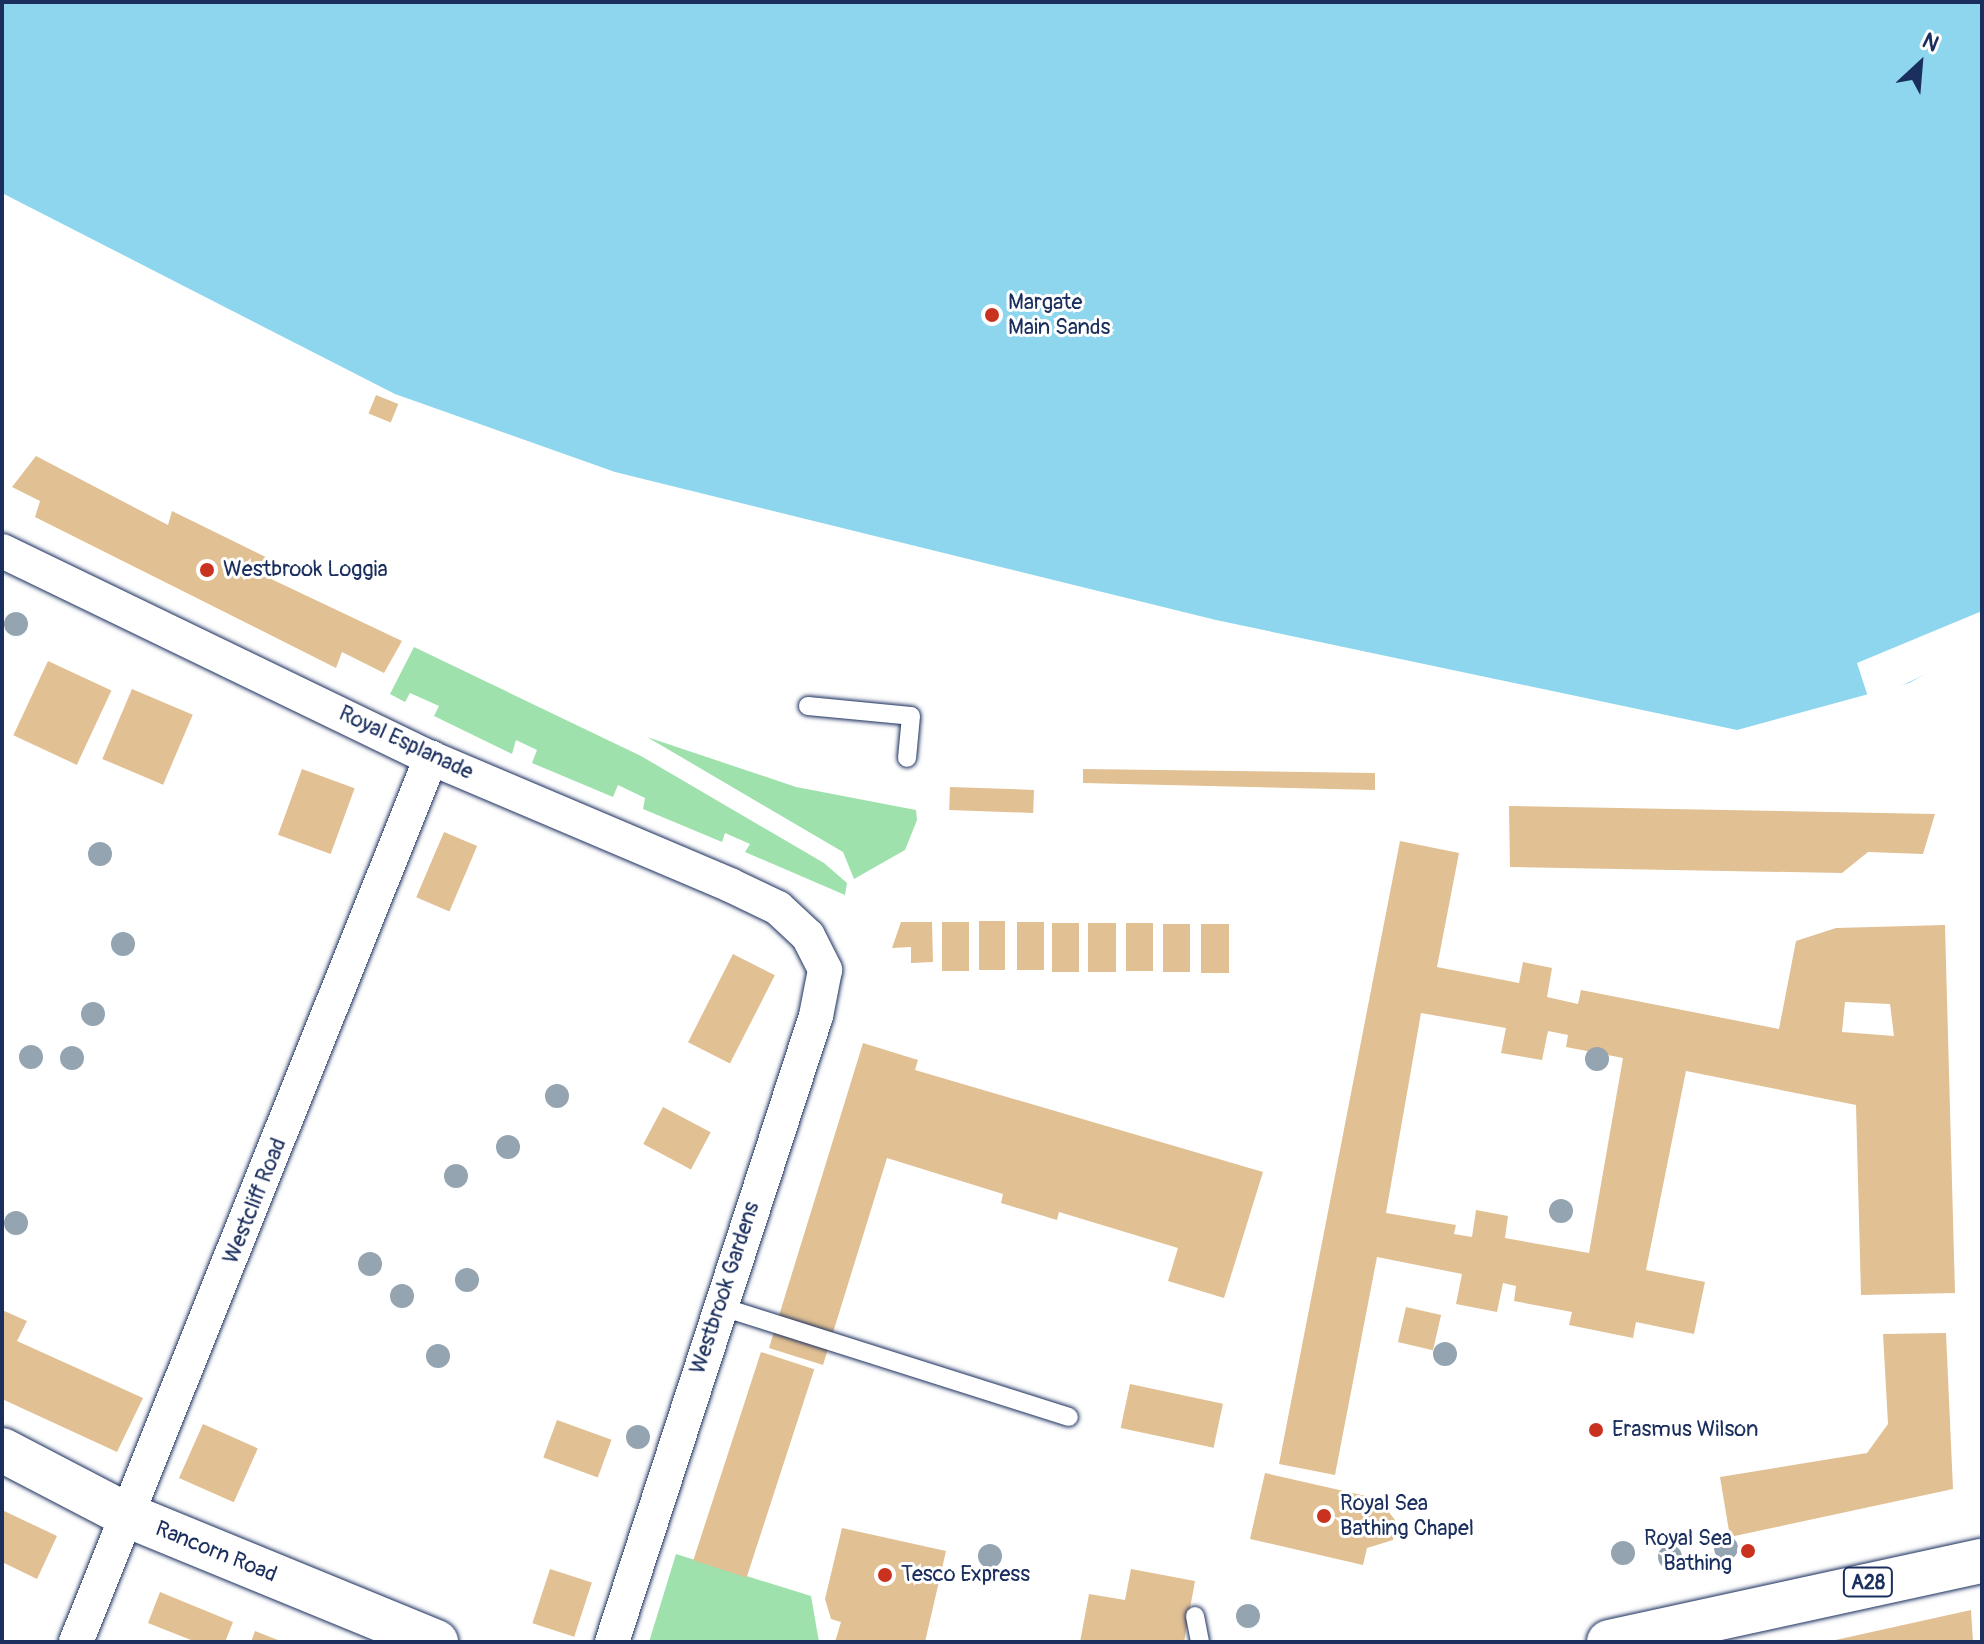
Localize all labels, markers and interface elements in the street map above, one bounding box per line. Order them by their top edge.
north arrow [1880,24,1960,104]
text: N [1918,27,1943,58]
place label: Margate Main Sands [1008,289,1110,340]
marker: Margate Main Sands [983,306,1001,324]
place label: Westbrook Loggia [223,557,388,583]
marker: Westbrook Loggia [198,561,216,579]
street label: Royal Esplanade [335,700,477,786]
street label: Westcliff Road [218,1134,292,1268]
street label: Westbrook Gardens [685,1199,765,1377]
place label: Erasmus Wilson [1612,1417,1758,1443]
marker: Erasmus Wilson [1587,1421,1605,1439]
place label: Royal Sea Bathing Chapel [1340,1490,1474,1542]
marker: Royal Sea Bathing Chapel [1315,1507,1333,1525]
street label: Rancorn Road [152,1516,280,1588]
place label: Royal Sea Bathing [1644,1525,1732,1576]
marker: Royal Sea Bathing [1739,1542,1757,1560]
place label: Tesco Express [901,1562,1030,1588]
marker: Tesco Express [876,1566,894,1584]
road number: A28 [1842,1566,1894,1598]

